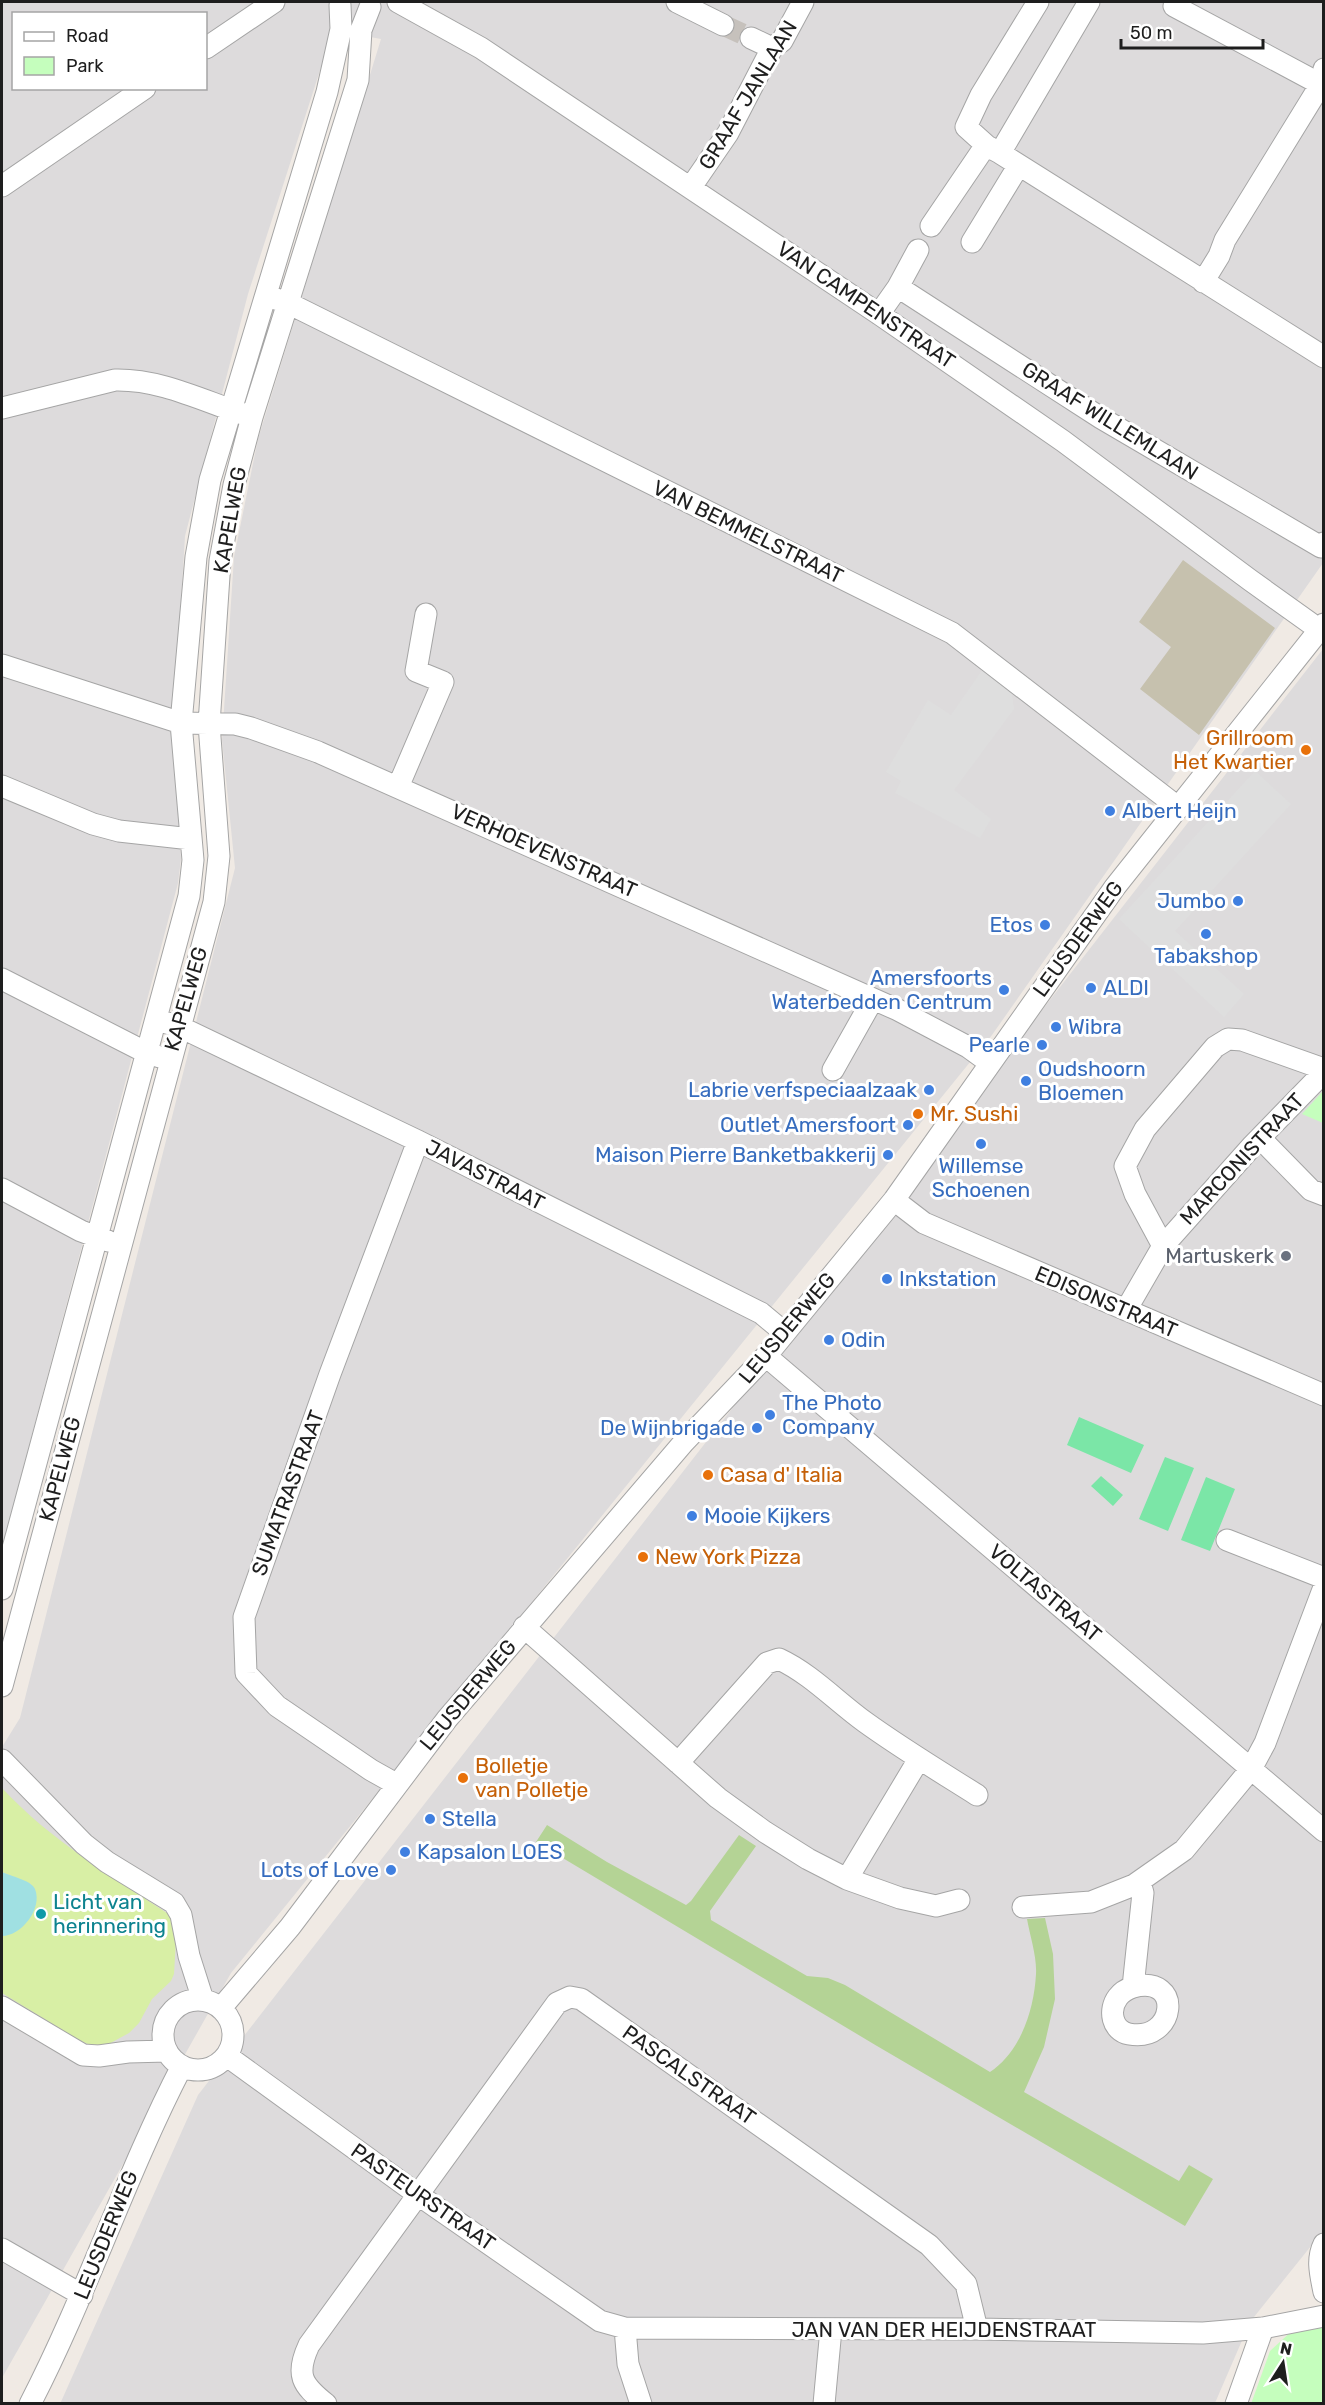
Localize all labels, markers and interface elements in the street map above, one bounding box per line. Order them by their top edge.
legend [12,12,207,90]
scale bar [1121,12,1264,50]
street label: GRAAF JANLAAN [693,16,802,174]
text: 50 m [1130,22,1173,44]
text: Road [66,25,109,47]
text: Park [66,55,104,77]
street label: VAN CAMPENSTRAAT [772,236,960,374]
street label: GRAAF WILLEMLAAN [1018,356,1203,485]
street label: KAPELWEG [208,465,251,575]
street label: VAN BEMMELSTRAAT [649,475,848,589]
place label: Grillroom Het Kwartier [1173,725,1294,774]
marker: Grillroom Het Kwartier [1299,743,1313,757]
street label: VERHOEVENSTRAAT [447,798,641,903]
place label: Albert Heijn [1122,798,1237,823]
marker: Albert Heijn [1103,804,1117,818]
street label: LEUSDERWEG [1027,876,1128,1001]
place label: Jumbo [1157,888,1226,913]
marker: Jumbo [1231,894,1245,908]
place label: Etos [990,912,1033,937]
marker: Etos [1038,918,1052,932]
marker: Tabakshop [1199,927,1213,941]
place label: Tabakshop [1154,943,1258,968]
street label: KAPELWEG [159,944,212,1054]
place label: Amersfoorts Waterbedden Centrum [772,965,992,1014]
place label: ALDI [1103,975,1149,1000]
marker: ALDI [1084,981,1098,995]
marker: Amersfoorts Waterbedden Centrum [997,983,1011,997]
place label: Wibra [1068,1014,1122,1039]
marker: Wibra [1049,1020,1063,1034]
place label: Pearle [968,1032,1030,1057]
marker: Pearle [1035,1038,1049,1052]
place label: Oudshoorn Bloemen [1038,1056,1146,1105]
marker: Oudshoorn Bloemen [1019,1074,1033,1088]
place label: Labrie verfspeciaalzaak [688,1077,917,1102]
marker: Labrie verfspeciaalzaak [922,1083,936,1097]
street label: MARCONISTRAAT [1174,1088,1309,1230]
place label: Mr. Sushi [930,1101,1018,1126]
marker: Mr. Sushi [911,1107,925,1121]
place label: Outlet Amersfoort [720,1112,896,1137]
marker: Outlet Amersfoort [901,1118,915,1132]
street label: JAVASTRAAT [422,1134,549,1215]
marker: Willemse Schoenen [974,1137,988,1151]
place label: Maison Pierre Banketbakkerij [595,1142,876,1167]
marker: Maison Pierre Banketbakkerij [881,1148,895,1162]
place label: Willemse Schoenen [932,1153,1030,1202]
place label: Martuskerk [1165,1243,1274,1268]
marker: Martuskerk [1279,1249,1293,1263]
street label: EDISONSTRAAT [1031,1260,1181,1343]
place label: Inkstation [899,1266,997,1291]
street label: LEUSDERWEG [733,1267,840,1388]
marker: Inkstation [880,1272,894,1286]
place label: Odin [841,1327,886,1352]
marker: Odin [822,1333,836,1347]
place label: The Photo Company [782,1390,882,1439]
street label: SUMATRASTRAAT [246,1407,329,1579]
marker: The Photo Company [763,1408,777,1422]
street label: KAPELWEG [34,1414,86,1524]
place label: De Wijnbrigade [600,1415,745,1440]
marker: De Wijnbrigade [750,1421,764,1435]
place label: Casa d' Italia [720,1462,843,1487]
marker: Casa d' Italia [701,1468,715,1482]
place label: Mooie Kijkers [704,1503,831,1528]
marker: Mooie Kijkers [685,1509,699,1523]
street label: VOLTASTRAAT [984,1538,1107,1647]
place label: New York Pizza [655,1544,801,1569]
marker: New York Pizza [636,1550,650,1564]
street label: LEUSDERWEG [414,1634,521,1755]
place label: Bolletje van Polletje [475,1753,588,1802]
marker: Bolletje van Polletje [456,1771,470,1785]
place label: Stella [442,1806,497,1831]
marker: Stella [423,1812,437,1826]
place label: Kapsalon LOES [417,1839,563,1864]
marker: Kapsalon LOES [398,1845,412,1859]
place label: Lots of Love [260,1857,379,1882]
marker: Lots of Love [384,1863,398,1877]
place label: Licht van herinnering [53,1889,166,1938]
marker: Licht van herinnering [34,1907,48,1921]
street label: PASCALSTRAAT [618,2019,761,2130]
street label: PASTEURSTRAAT [346,2138,500,2256]
street label: LEUSDERWEG [68,2167,143,2303]
street label: JAN VAN DER HEIJDENSTRAAT [791,2317,1097,2342]
north arrow [1253,2333,1313,2393]
text: N [1278,2338,1294,2359]

